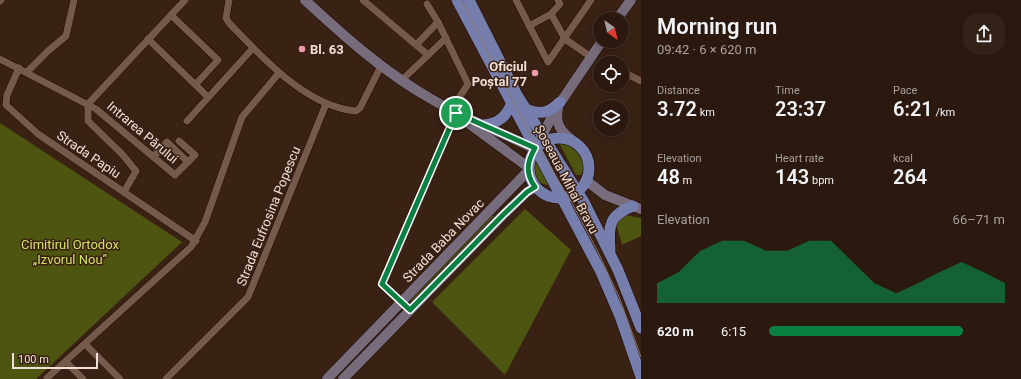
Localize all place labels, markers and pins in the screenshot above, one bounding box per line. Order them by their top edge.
place label: Bl. 63 [310,42,344,57]
marker: Bl. 63 [297,44,307,54]
place label: Oficiul Poștal 77 [472,59,527,90]
marker: Oficiul Poștal 77 [530,68,540,78]
pin [439,96,473,130]

